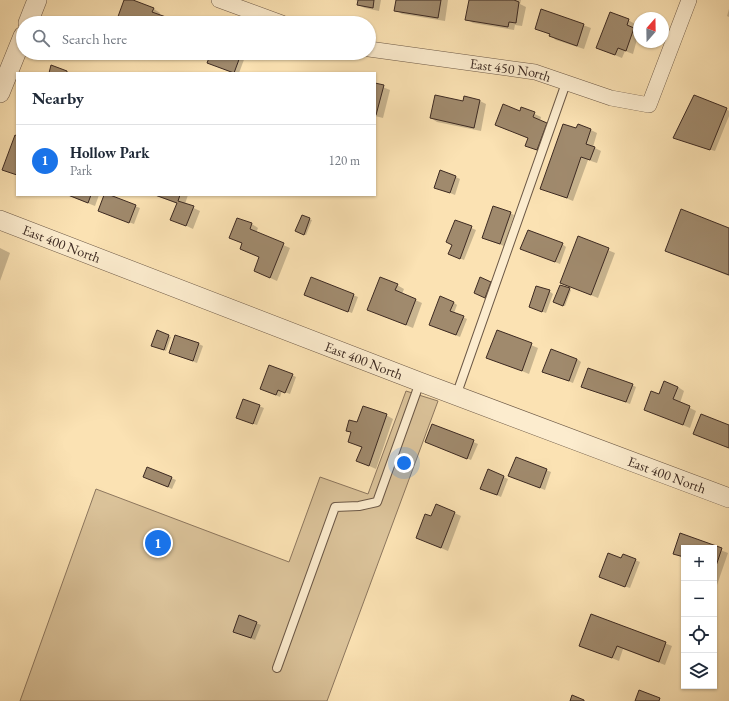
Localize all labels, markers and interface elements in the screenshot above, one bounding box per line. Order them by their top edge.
north arrow [633,12,669,48]
search box [16,16,376,60]
icon: search [30,27,52,49]
text: Search here [62,29,127,48]
street label: East 450 North [469,54,554,86]
text: Nearby [32,87,84,109]
text: Hollow Park [70,143,150,162]
text: 1 [42,152,48,169]
text: 120 m [329,152,360,169]
text: Park [70,162,92,179]
street label: East 400 North [20,221,103,267]
street label: East 400 North [322,337,405,384]
street label: East 400 North [625,452,709,498]
your location [394,453,414,473]
pin: 1 [145,528,171,558]
map controls [681,545,717,689]
button: + [681,545,717,581]
button: − [681,581,717,617]
button: locate [681,617,717,653]
button: layers [681,653,717,689]

